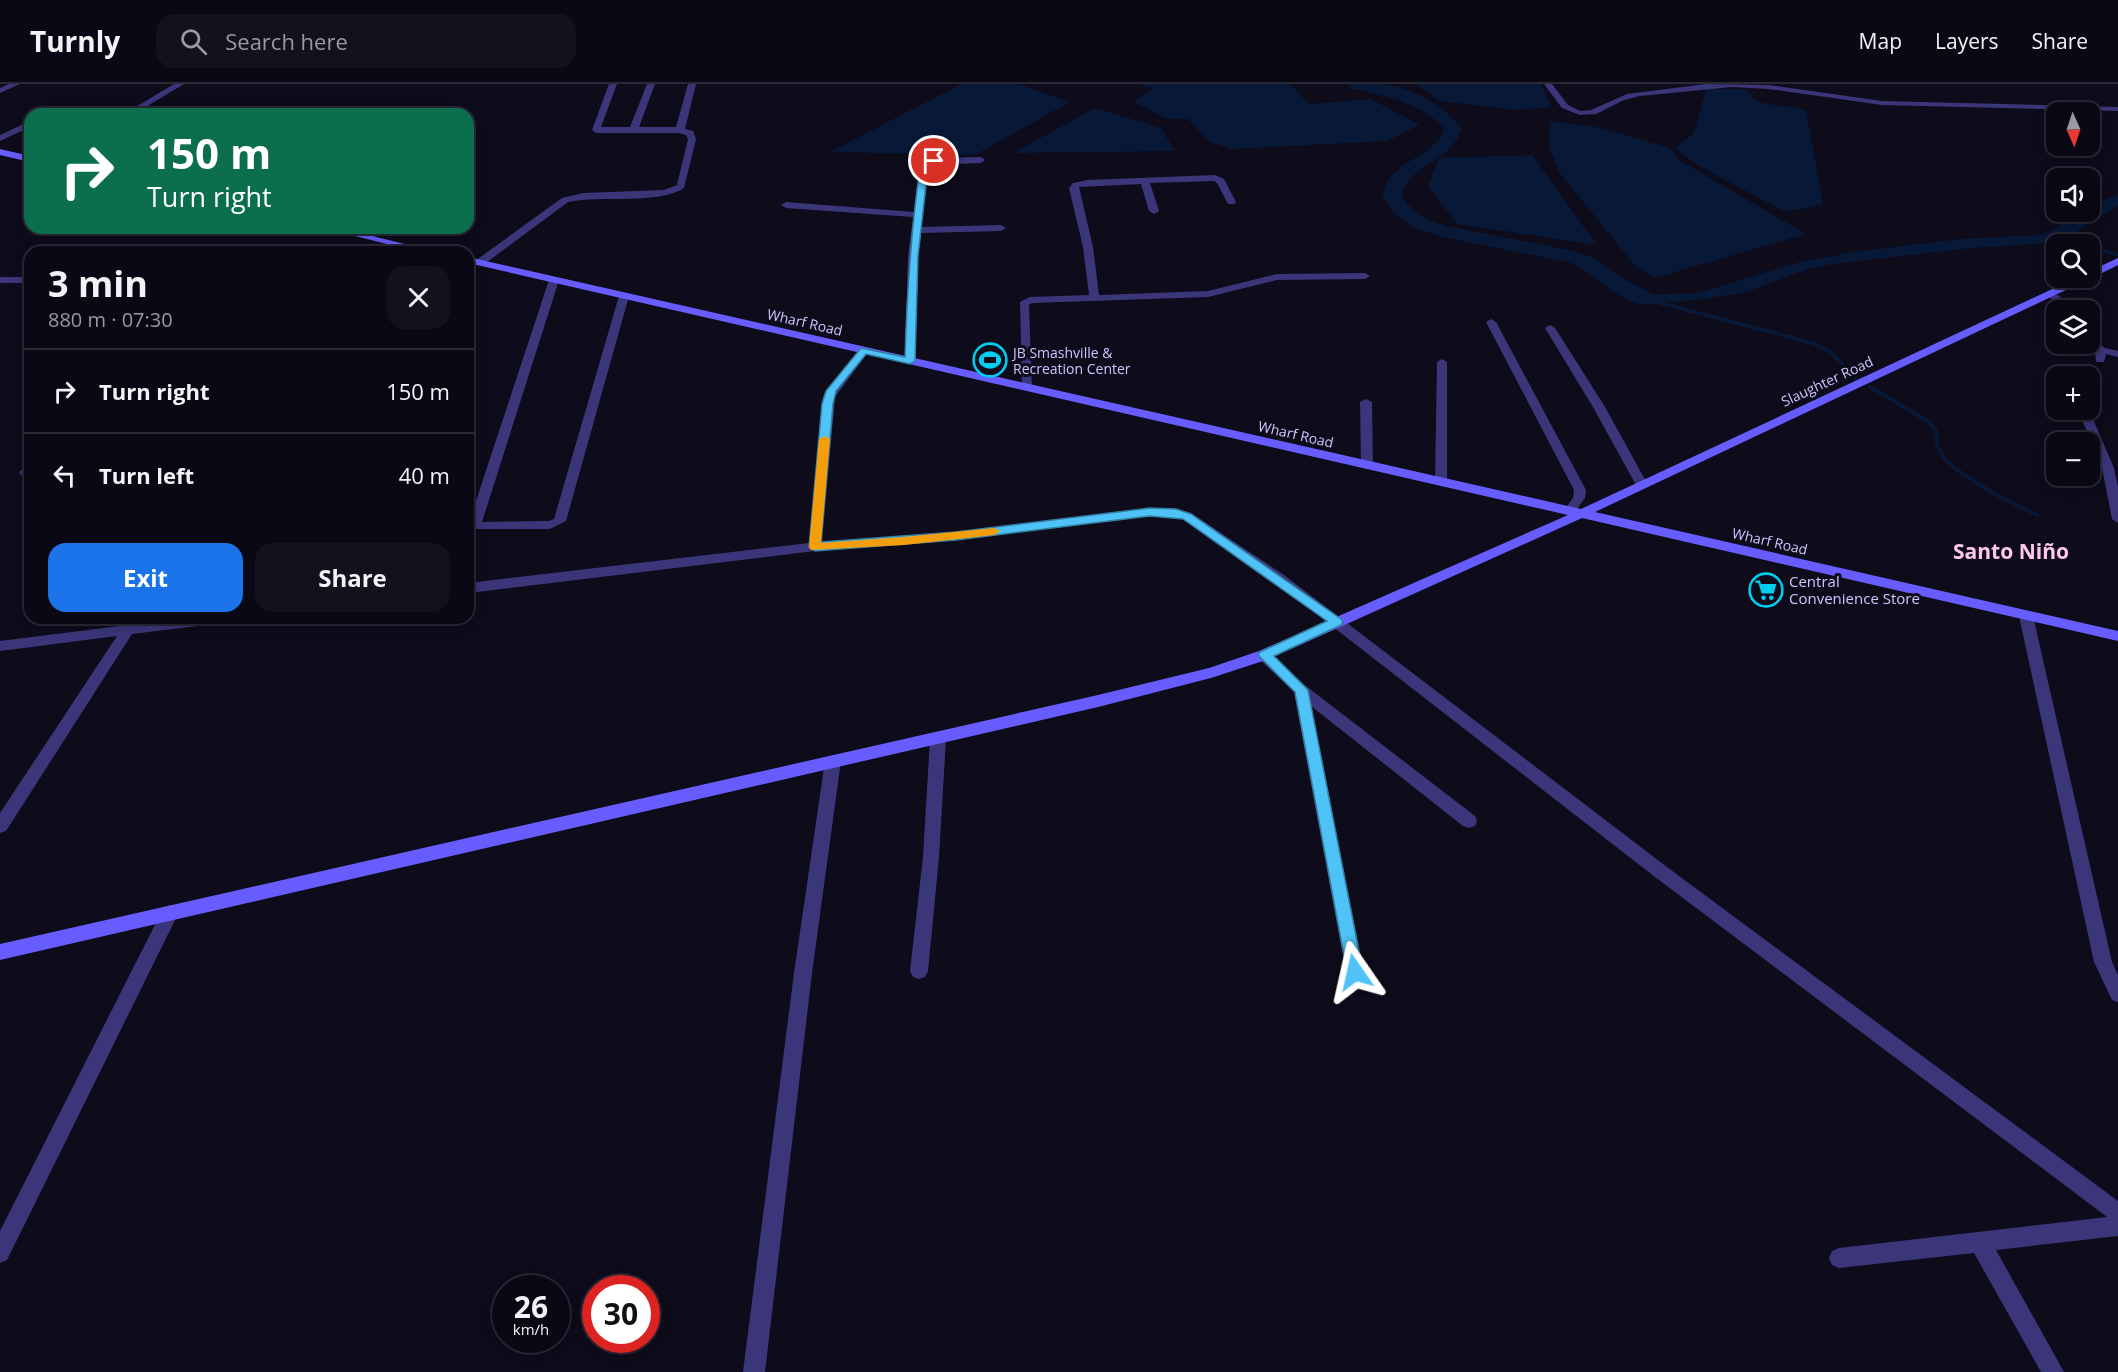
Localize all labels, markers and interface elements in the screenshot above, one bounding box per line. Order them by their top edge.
search box [156,14,576,68]
text: Turnly [30,22,120,60]
icon: search [177,25,210,58]
text: Search here [225,26,348,56]
text: Map [1859,27,1902,55]
text: Layers [1935,27,1999,55]
text: Share [2032,27,2088,55]
north arrow [2046,102,2100,156]
map controls [2046,102,2100,486]
text: 150 m [147,124,271,181]
icon: right [48,132,126,210]
pin [908,135,959,186]
icon: arrive [917,144,950,177]
button: sound [2046,168,2100,222]
text: Turn right [147,178,272,215]
button: search [2046,234,2100,288]
text: 3 min [48,259,148,308]
button: close [387,266,450,329]
button: layers [2046,300,2100,354]
street label: Wharf Road [765,304,845,340]
text: 880 m · 07:30 [48,306,173,333]
sports icon: JB Smashville & Recreation Center [972,342,1008,378]
place label: JB Smashville & Recreation Center [1011,343,1131,378]
street label: Slaughter Road [1778,351,1876,411]
button: + [2046,366,2100,420]
icon: right [48,375,81,408]
text: Turn right [99,376,210,406]
text: 150 m [386,376,450,406]
street label: Wharf Road [1256,416,1336,452]
button: − [2046,432,2100,486]
icon: left [48,459,81,492]
text: Turn left [99,460,194,490]
text: 40 m [399,460,450,490]
street label: Wharf Road [1730,523,1810,559]
district label: Santo Niño [1953,537,2069,565]
button: Exit [48,543,243,612]
button: Share [255,543,450,612]
place label: Central Convenience Store [1789,571,1920,608]
supermarket icon: Central Convenience Store [1748,572,1784,608]
position arrow [1323,940,1387,1004]
speed limit sign: 30 [582,1275,660,1353]
text: 26 [514,1286,548,1327]
text: km/h [513,1319,549,1339]

